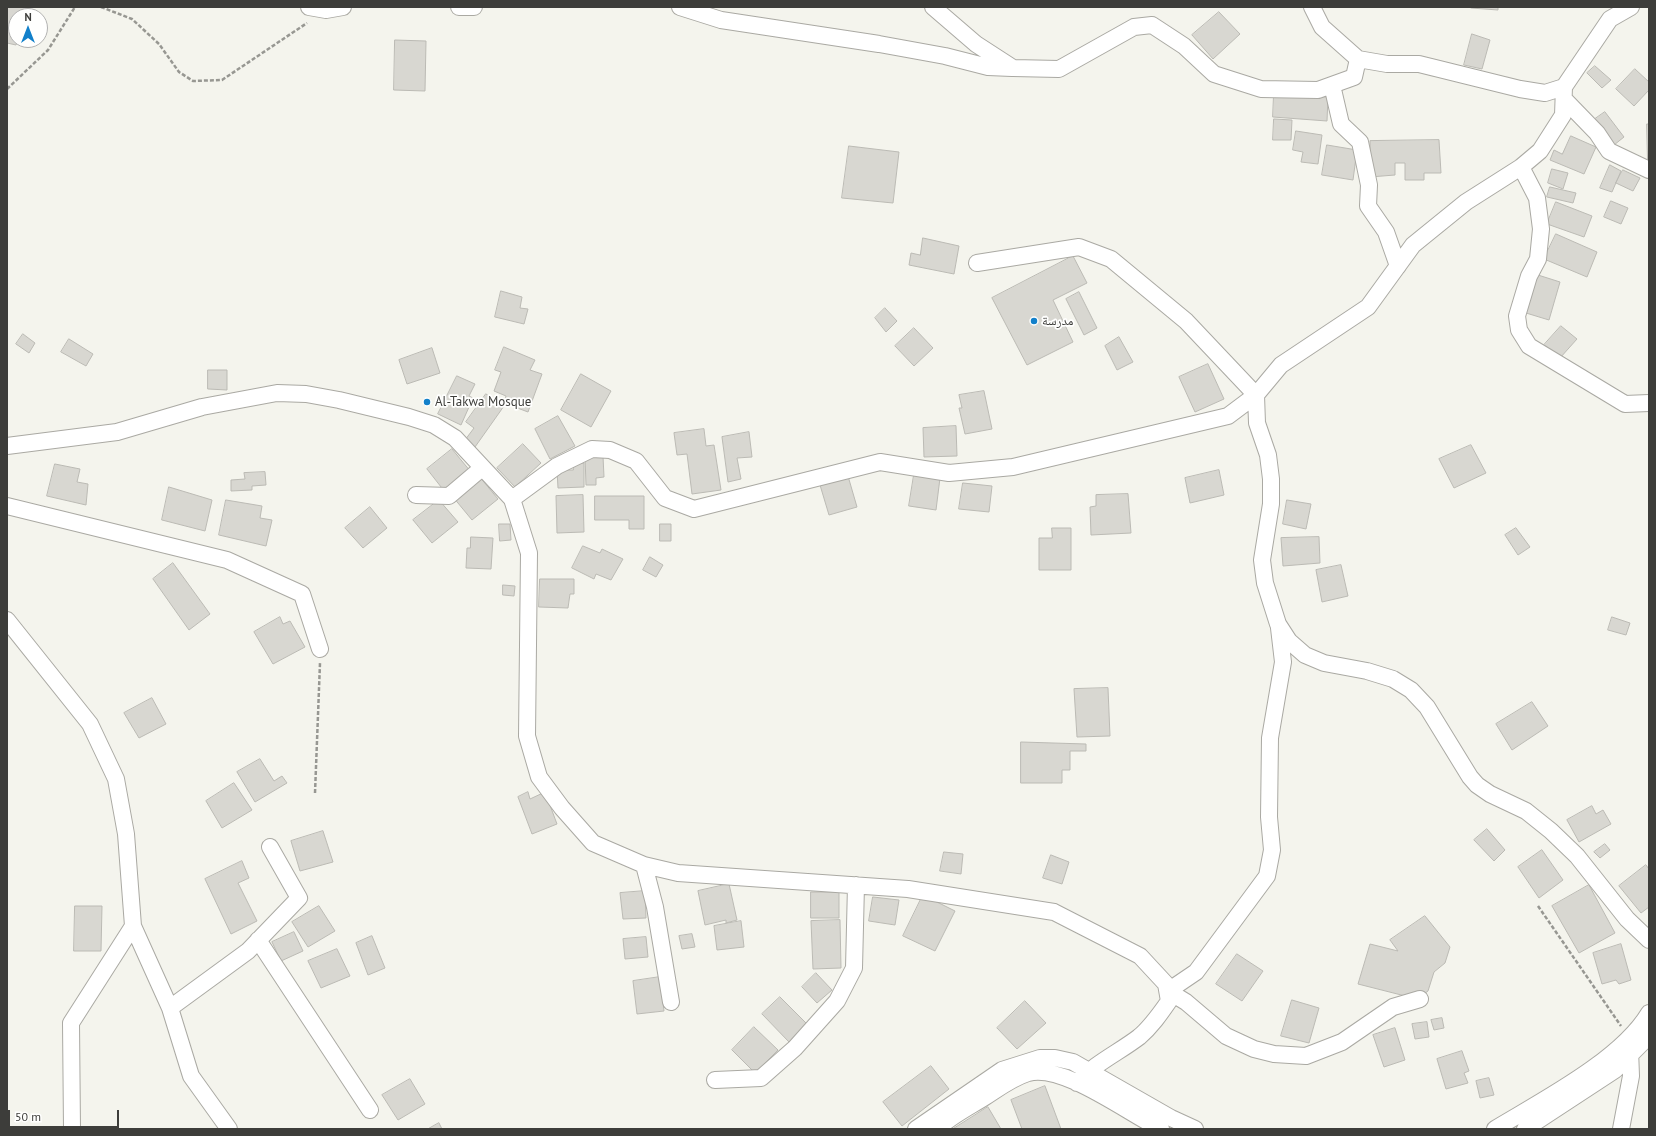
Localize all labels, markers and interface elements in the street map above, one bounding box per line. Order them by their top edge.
north arrow [8,8,48,48]
text: N [24,10,32,24]
place label: مدرسة [1042,313,1074,329]
marker: مدرسة [1029,316,1039,326]
place label: Al-Takwa Mosque [435,394,531,410]
marker: Al-Takwa Mosque [422,397,432,407]
scale bar [10,1102,121,1128]
text: 50 m [15,1109,41,1124]

